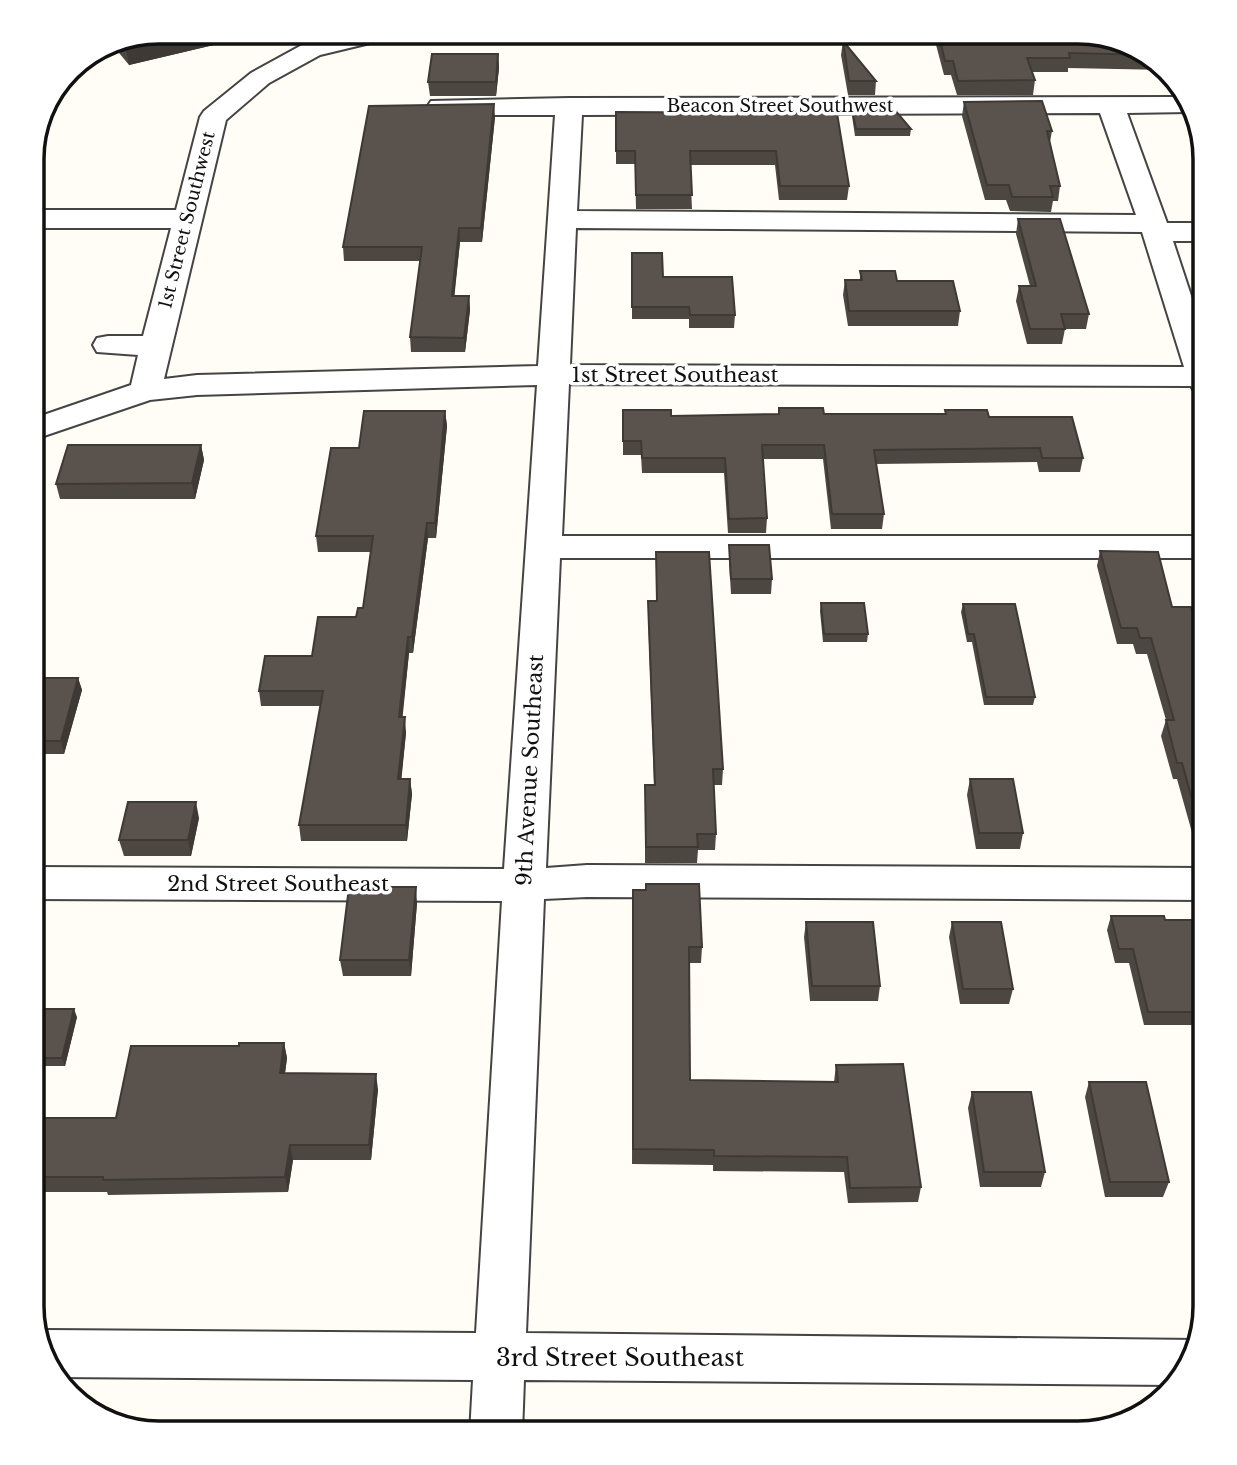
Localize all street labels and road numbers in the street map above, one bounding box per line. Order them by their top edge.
street label: Beacon Street Southwest [667,95,894,117]
street label: 1st Street Southwest [154,129,220,311]
street label: 1st Street Southeast [572,362,779,388]
street label: 9th Avenue Southeast [511,653,549,886]
street label: 2nd Street Southeast [167,871,389,897]
street label: 3rd Street Southeast [496,1343,744,1372]

